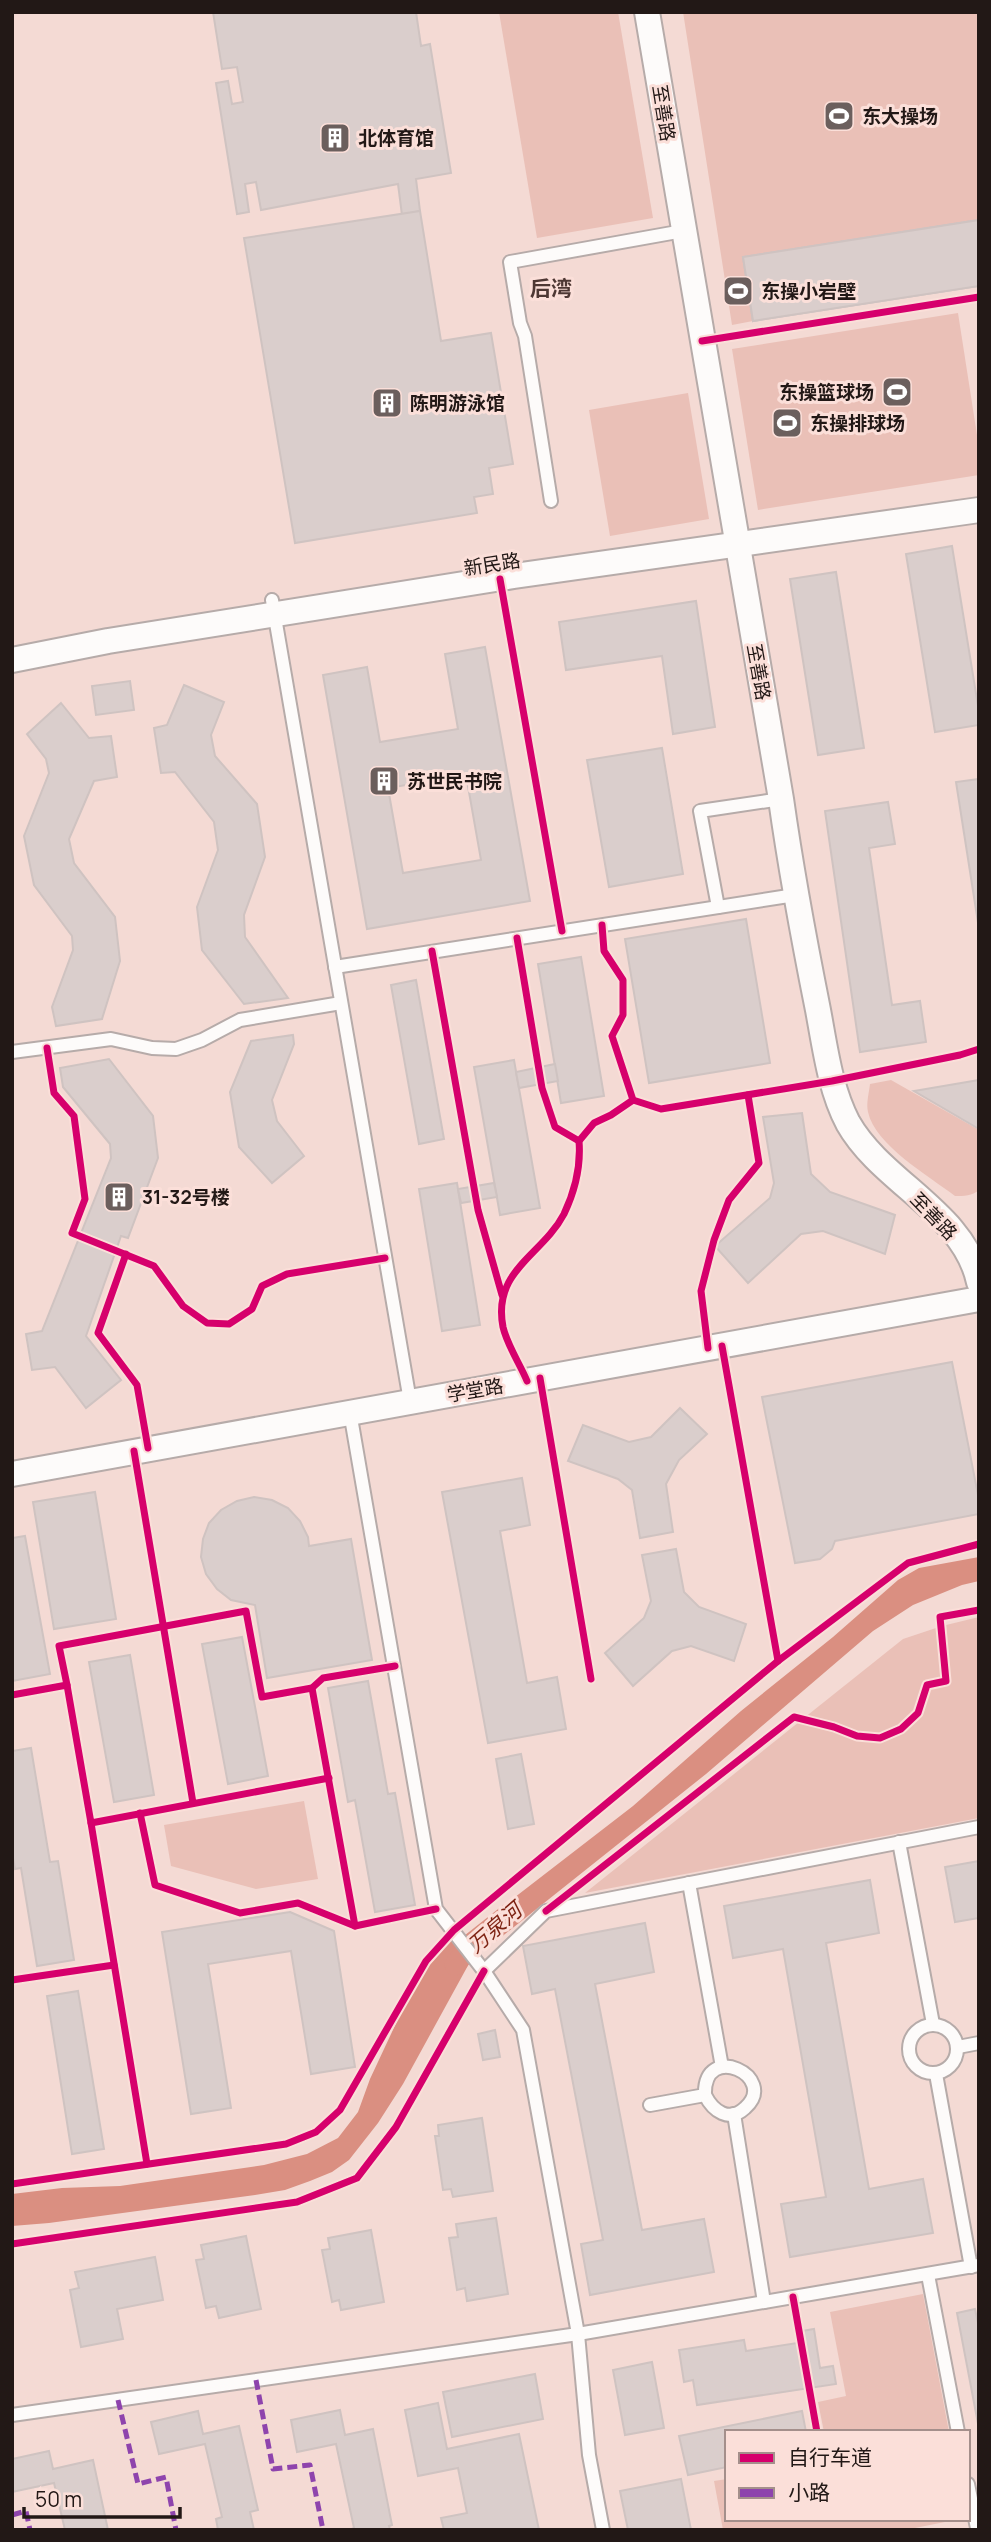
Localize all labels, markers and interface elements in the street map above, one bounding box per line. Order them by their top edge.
street label: 至善路 [647,83,681,143]
sports icon: 东大操场 [822,99,856,133]
place label: 东大操场 [862,103,938,129]
building icon: 北体育馆 [318,121,352,155]
place label: 北体育馆 [358,125,434,151]
district label: 后湾 [530,274,572,302]
sports icon: 东操小岩壁 [721,274,755,308]
place label: 东操小岩壁 [761,278,856,304]
sports icon: 东操篮球场 [880,375,914,409]
place label: 东操篮球场 [779,379,874,405]
building icon: 陈明游泳馆 [370,386,404,420]
place label: 陈明游泳馆 [410,390,505,416]
sports icon: 东操排球场 [770,406,804,440]
place label: 东操排球场 [810,410,905,436]
street label: 新民路 [462,547,522,581]
street label: 至善路 [741,642,777,702]
building icon: 苏世民书院 [367,764,401,798]
place label: 苏世民书院 [407,768,502,794]
building icon: 31-32号楼 [102,1180,136,1214]
place label: 31-32号楼 [142,1184,230,1210]
street label: 至善路 [905,1186,963,1246]
street label: 学堂路 [445,1372,505,1408]
water label: 万泉河 [461,1893,530,1958]
legend [725,2430,970,2521]
text: 自行车道 [788,2443,872,2471]
scale bar [24,2476,180,2520]
text: 小路 [788,2478,830,2506]
text: 50 m [35,2485,82,2513]

